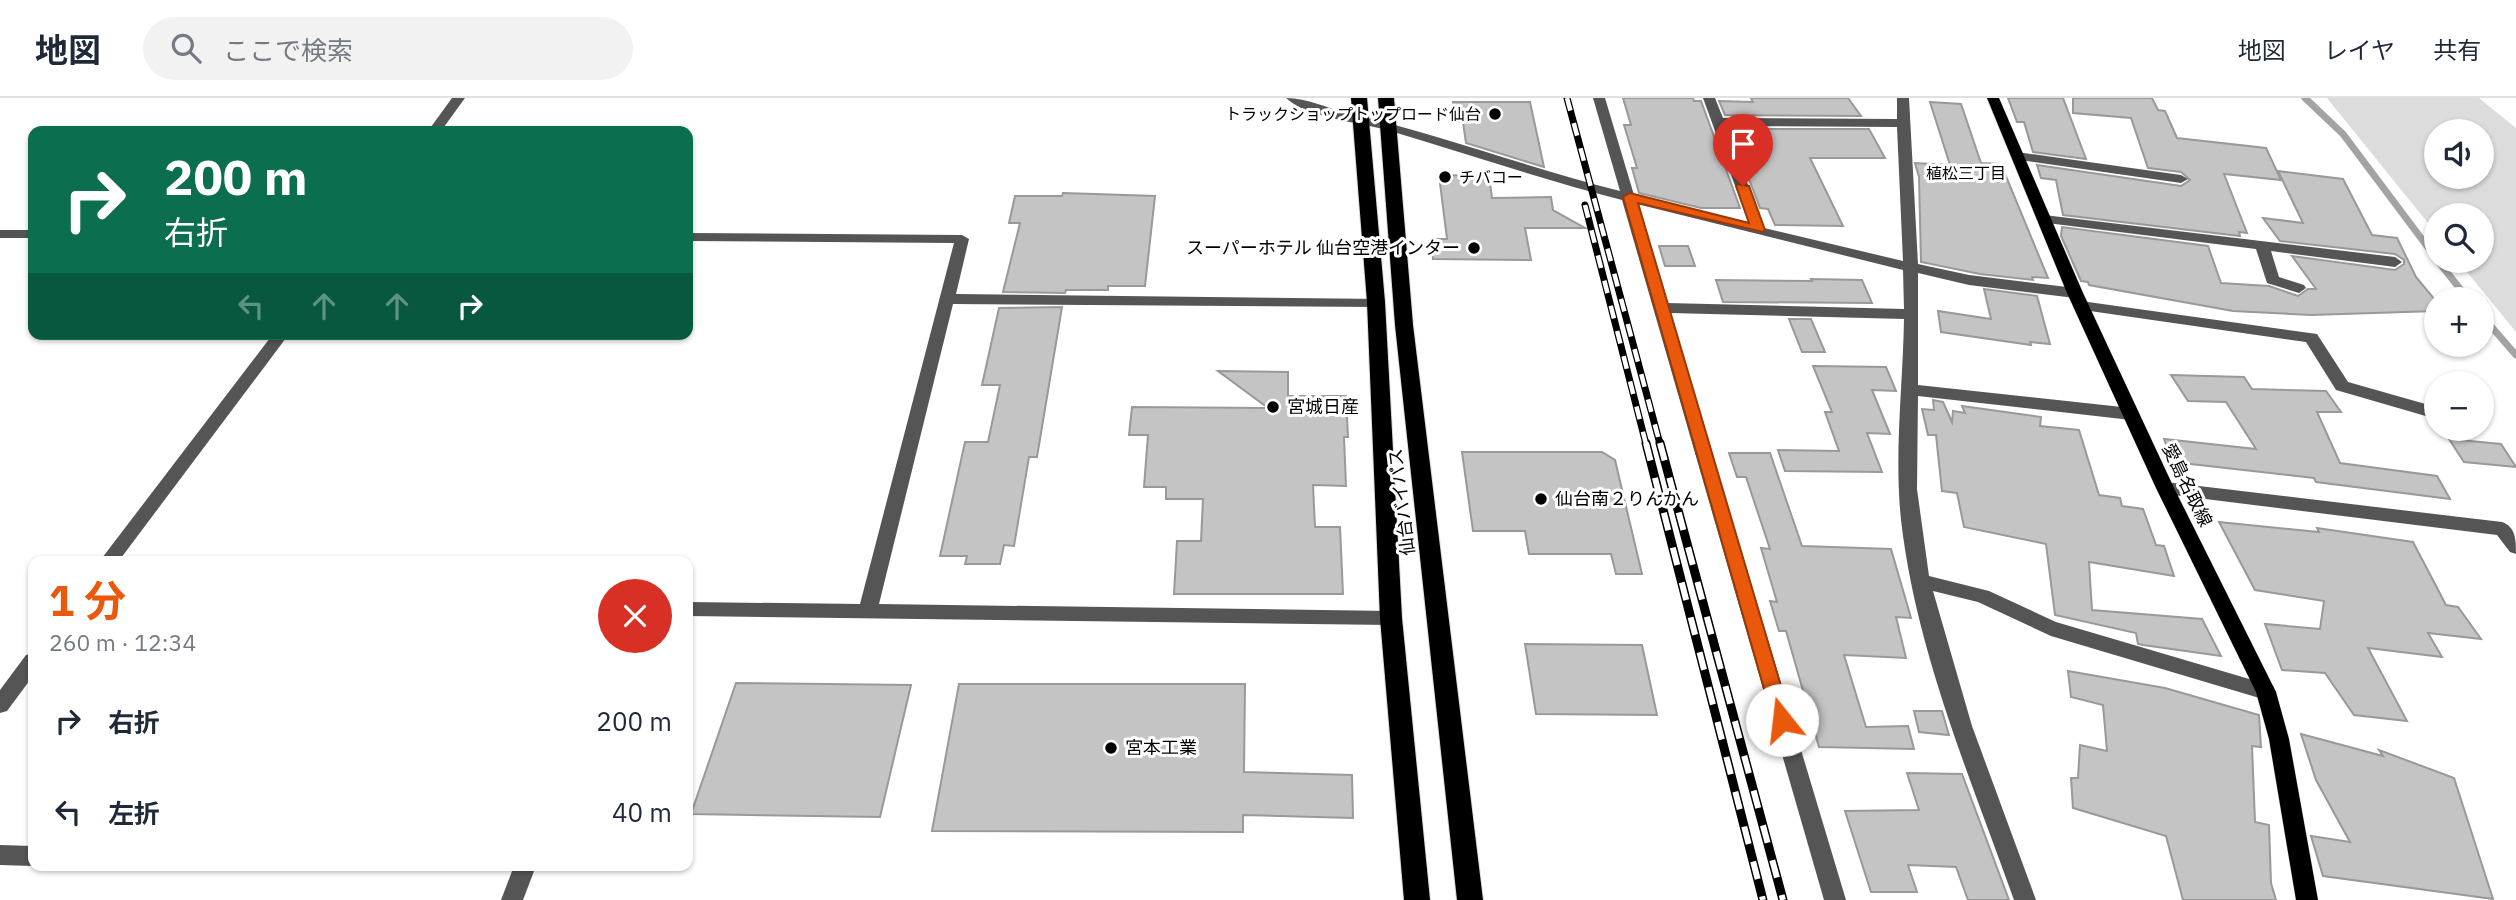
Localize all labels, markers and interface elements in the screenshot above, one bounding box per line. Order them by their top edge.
search box [143,17,633,80]
text: 地図 [35,28,101,71]
icon: search [167,29,205,67]
text: ここで検索 [223,33,353,67]
text: 地図 [2238,34,2286,66]
text: レイヤ [2324,34,2395,66]
text: 共有 [2433,34,2481,66]
place label: トラックショップトップロード仙台 [1225,104,1481,124]
marker: トラックショップトップロード仙台 [1487,106,1503,122]
pin [1713,114,1773,186]
map controls [2424,119,2494,441]
button: sound [2424,119,2494,189]
icon: arrive [1724,125,1762,163]
text: 200 m [164,145,308,208]
icon: right [49,154,140,245]
district label: 植松三丁目 [1926,163,2006,183]
place label: チバコー [1459,167,1523,187]
marker: チバコー [1437,169,1453,185]
button: search [2424,203,2494,273]
text: 右折 [164,211,228,253]
place label: スーパーホテル 仙台空港インター [1186,236,1460,259]
marker: スーパーホテル 仙台空港インター [1466,240,1482,256]
icon: left [232,287,270,325]
icon: ahead [305,287,343,325]
icon: ahead [378,287,416,325]
icon: right [451,287,489,325]
button: + [2424,287,2494,357]
button: − [2424,371,2494,441]
place label: 宮城日産 [1287,395,1359,418]
marker: 宮城日産 [1265,399,1281,415]
street label: 愛島名取線 [2157,439,2218,530]
street label: 仙台バイパス [1384,447,1419,557]
place label: 仙台南２りんかん [1555,487,1699,510]
marker: 仙台南２りんかん [1533,491,1549,507]
text: 1 分 [49,573,126,628]
button: close [598,579,672,653]
text: 260 m · 12:34 [49,627,196,657]
position arrow [1745,683,1819,757]
icon: right [49,702,87,740]
text: 200 m [596,704,672,738]
text: 右折 [108,705,160,739]
place label: 宮本工業 [1125,736,1197,759]
marker: 宮本工業 [1103,740,1119,756]
icon: left [49,793,87,831]
text: 40 m [612,795,672,829]
text: 左折 [108,796,160,830]

